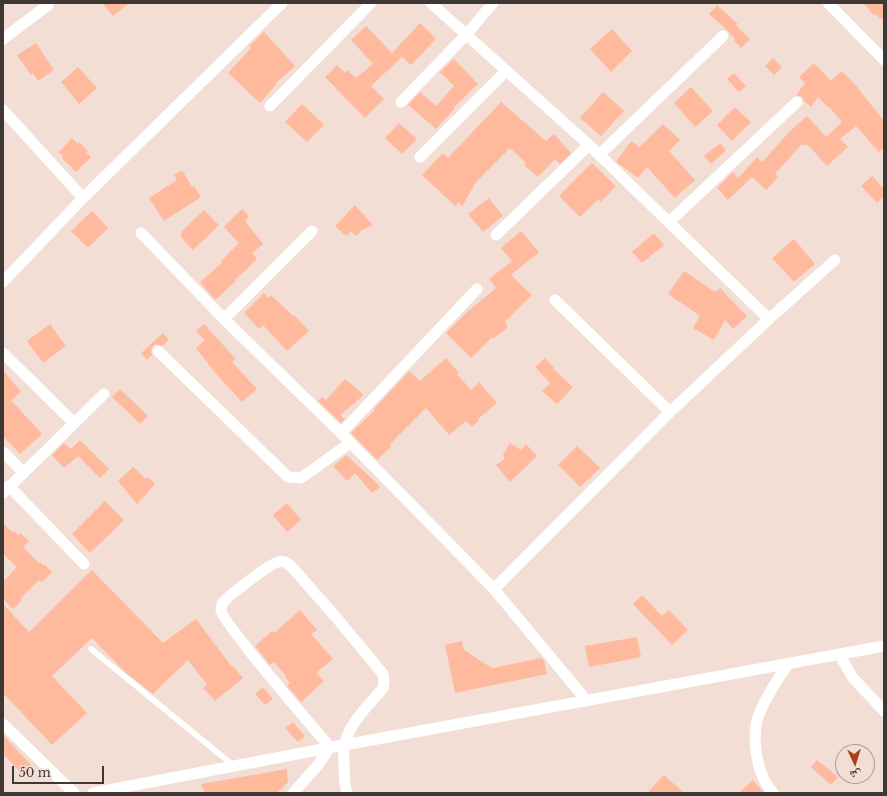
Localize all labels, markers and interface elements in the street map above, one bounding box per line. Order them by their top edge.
north arrow [835,744,875,784]
scale bar [14,758,106,784]
text: 50 m [19,765,51,780]
text: ش [849,768,862,782]

